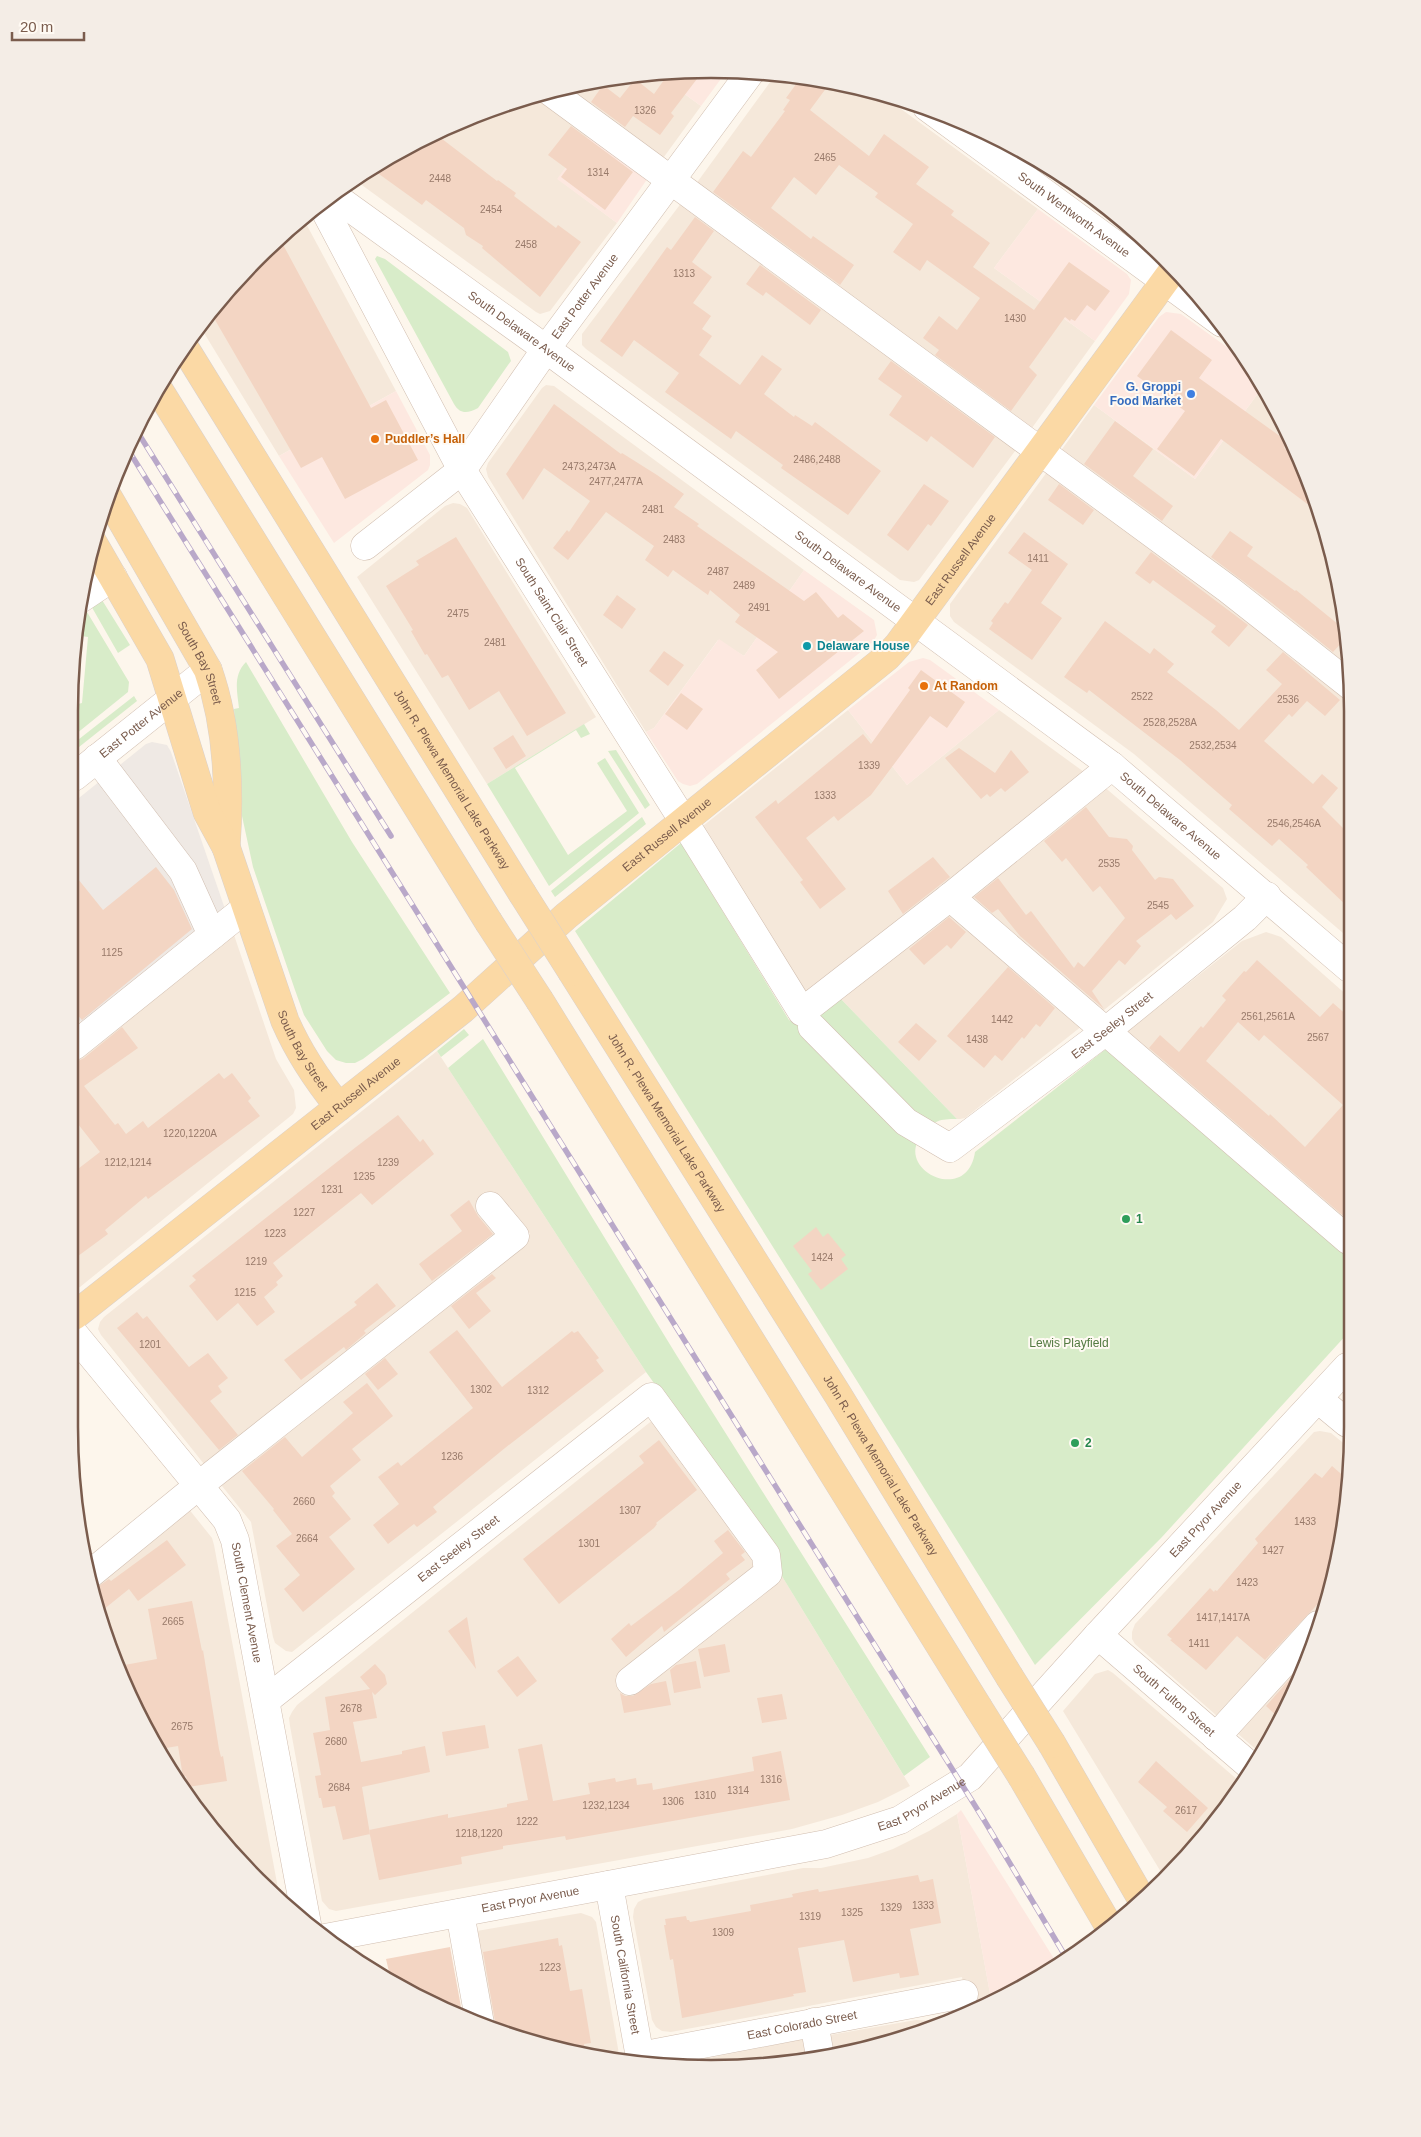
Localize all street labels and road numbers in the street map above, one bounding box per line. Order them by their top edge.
street label: South Wentworth Avenue [1015,169,1133,260]
street label: East Potter Avenue [549,251,621,342]
street label: South Delaware Avenue [465,288,578,375]
street label: East Russell Avenue [922,511,999,608]
street label: South Delaware Avenue [792,528,904,615]
street label: South Saint Clair Street [512,555,591,669]
street label: South Bay Street [174,619,225,706]
street label: East Potter Avenue [97,686,186,761]
street label: John R. Plewa Memorial Lake Parkway [391,687,513,872]
street label: South Delaware Avenue [1117,769,1224,863]
street label: East Russell Avenue [620,794,714,875]
street label: East Seeley Street [1069,989,1156,1062]
street label: South Bay Street [275,1008,331,1094]
street label: John R. Plewa Memorial Lake Parkway [605,1030,728,1215]
street label: East Russell Avenue [308,1054,404,1133]
street label: John R. Plewa Memorial Lake Parkway [820,1372,941,1558]
street label: East Pryor Avenue [1167,1478,1245,1560]
street label: East Seeley Street [415,1512,502,1585]
street label: South Clement Avenue [229,1541,265,1664]
street label: South Fulton Street [1130,1661,1218,1740]
street label: East Pryor Avenue [876,1774,969,1834]
street label: East Pryor Avenue [480,1883,581,1915]
street label: South California Street [608,1914,643,2036]
street label: East Colorado Street [746,2008,859,2042]

